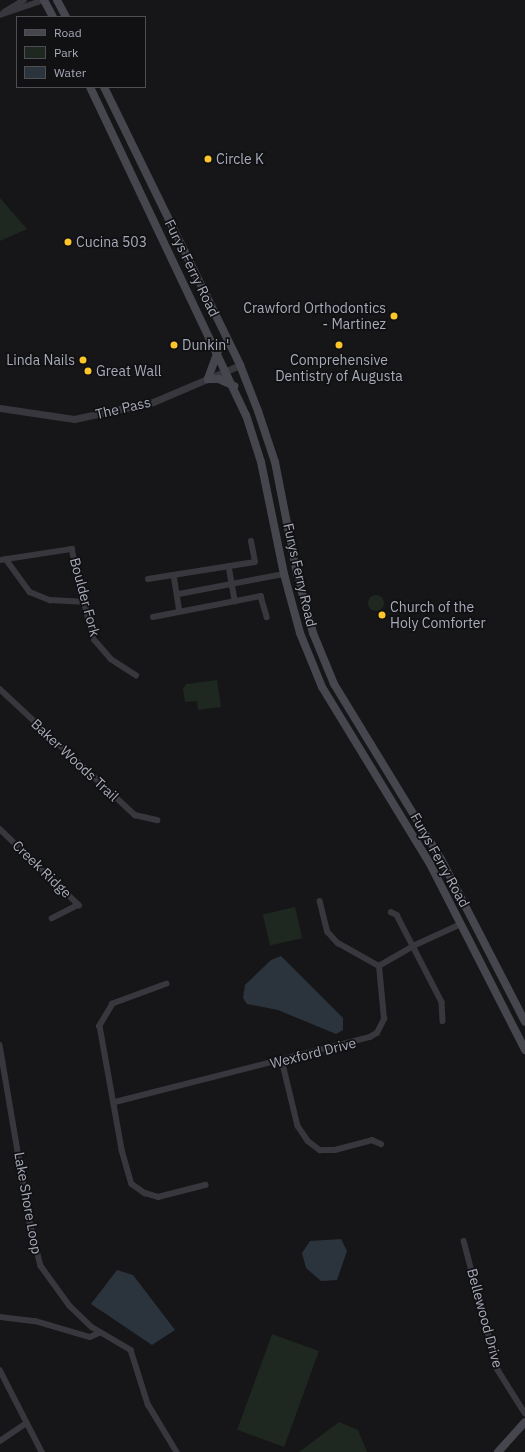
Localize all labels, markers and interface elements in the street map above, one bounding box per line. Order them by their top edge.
legend [16,16,146,88]
text: Road [54,25,82,40]
text: Park [54,45,78,60]
text: Water [54,65,86,80]
place label: Circle K [216,151,264,167]
marker: Circle K [203,154,213,164]
street label: Furys Ferry Road [161,217,223,319]
place label: Cucina 503 [76,234,147,250]
marker: Cucina 503 [63,237,73,247]
place label: Crawford Orthodontics - Martinez [243,300,386,332]
marker: Crawford Orthodontics - Martinez [389,311,399,321]
place label: Dunkin' [182,337,229,353]
marker: Dunkin' [169,340,179,350]
marker: Comprehensive Dentistry of Augusta [334,340,344,350]
place label: Linda Nails [6,352,75,368]
place label: Comprehensive Dentistry of Augusta [275,352,403,384]
marker: Linda Nails [78,355,88,365]
place label: Great Wall [96,363,162,379]
marker: Great Wall [83,366,93,376]
street label: The Pass [94,393,152,423]
street label: Furys Ferry Road [280,522,320,628]
street label: Boulder Fork [66,556,104,638]
place label: Church of the Holy Comforter [390,599,486,632]
marker: Church of the Holy Comforter [377,610,387,620]
street label: Baker Woods Trail [28,715,122,805]
street label: Furys Ferry Road [407,810,473,910]
street label: Creek Ridge [9,837,75,901]
street label: Wexford Drive [268,1034,358,1072]
street label: Lake Shore Loop [11,1151,45,1255]
street label: Bellewood Drive [464,1266,506,1370]

